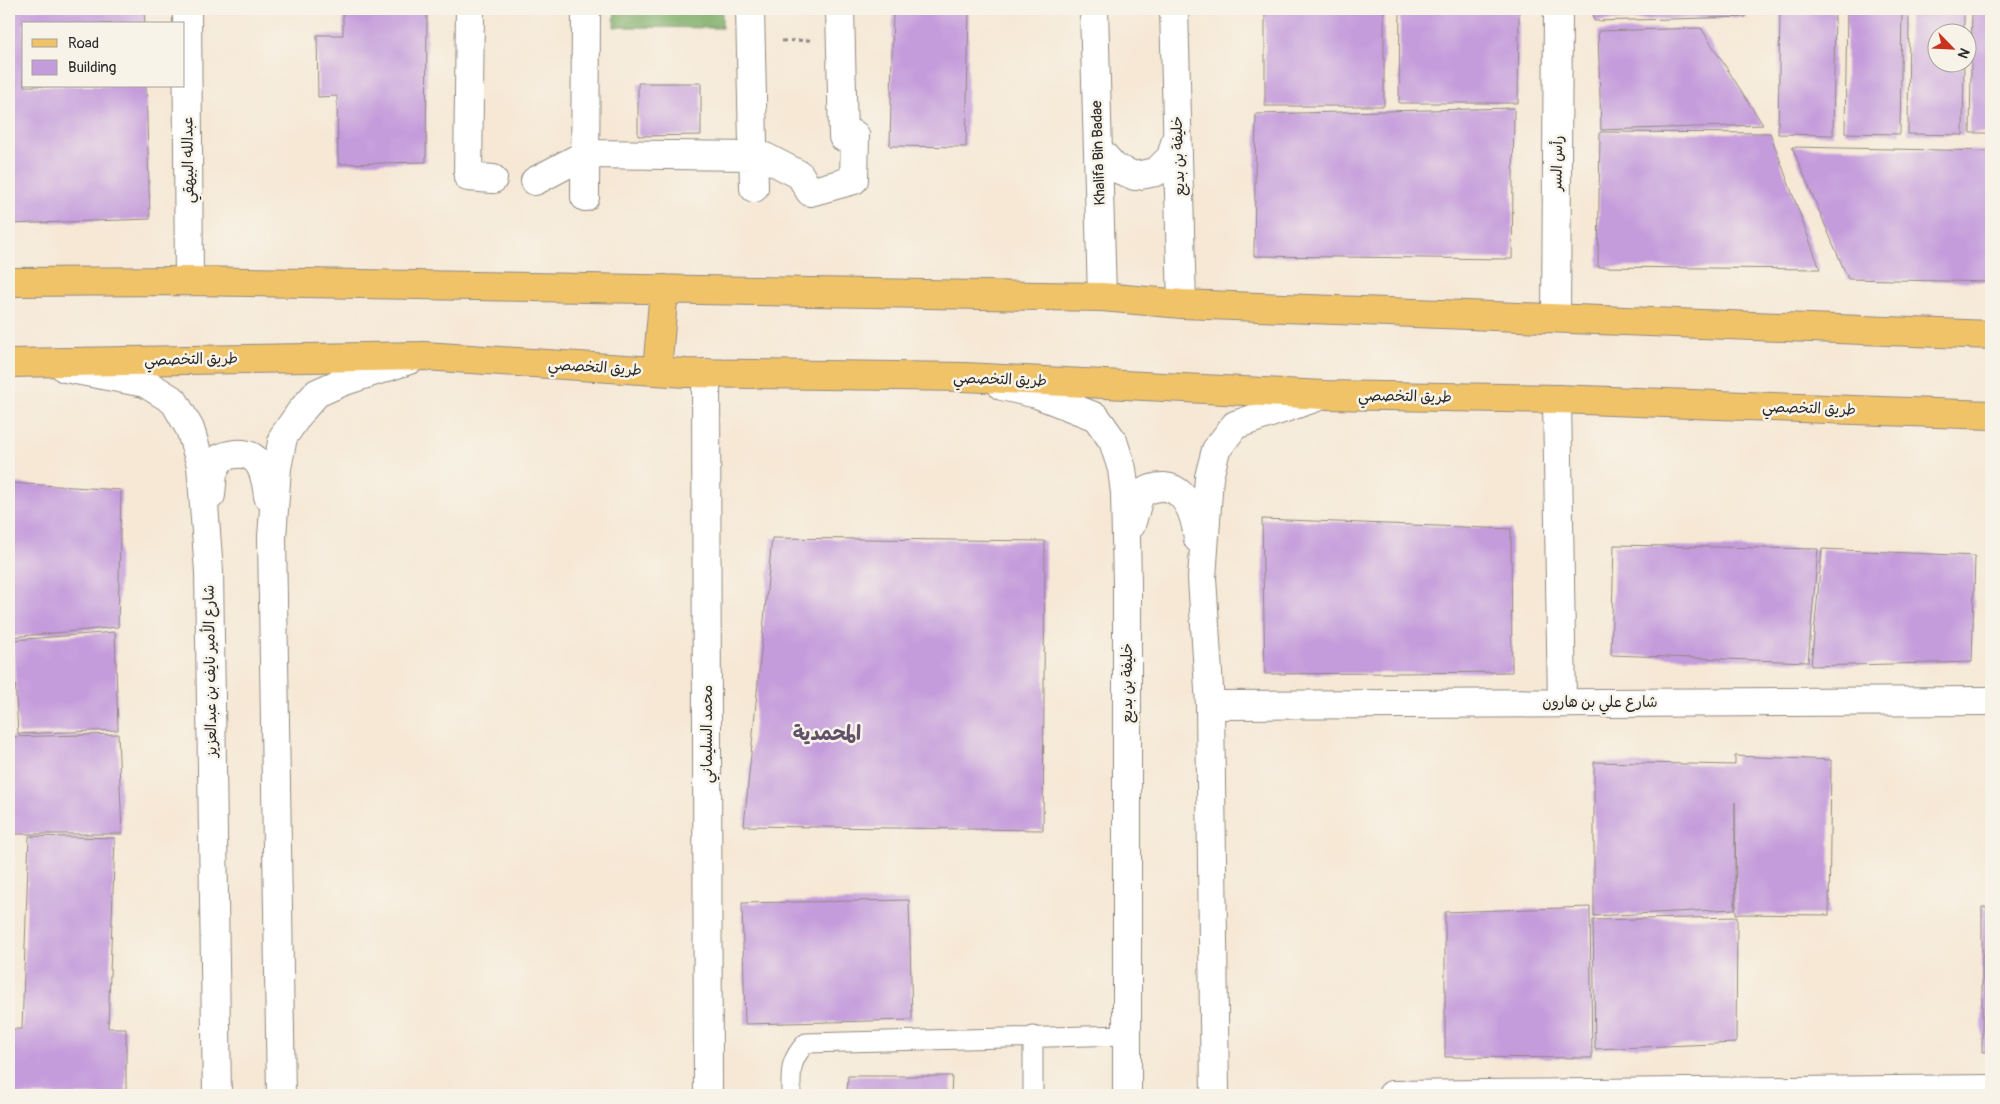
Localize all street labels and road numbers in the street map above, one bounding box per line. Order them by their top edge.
street label: Khalifa Bin Badae [1087,100,1110,206]
street label: خليفة بن بديع [1168,116,1190,196]
street label: عبدالله البيهقي [178,117,202,203]
street label: رأس السر [1547,135,1567,193]
street label: طريق التخصصي [144,349,238,373]
street label: طريق التخصصي [547,355,642,383]
street label: طريق التخصصي [953,368,1047,394]
street label: طريق التخصصي [1358,386,1452,410]
street label: طريق التخصصي [1762,397,1856,423]
street label: شارع الأمير نايف بن عبدالعزيز [198,585,222,759]
street label: خليفة بن بديع [1118,643,1138,723]
street label: محمد السليماني [698,685,720,783]
street label: شارع علي بن هارون [1542,693,1658,715]

